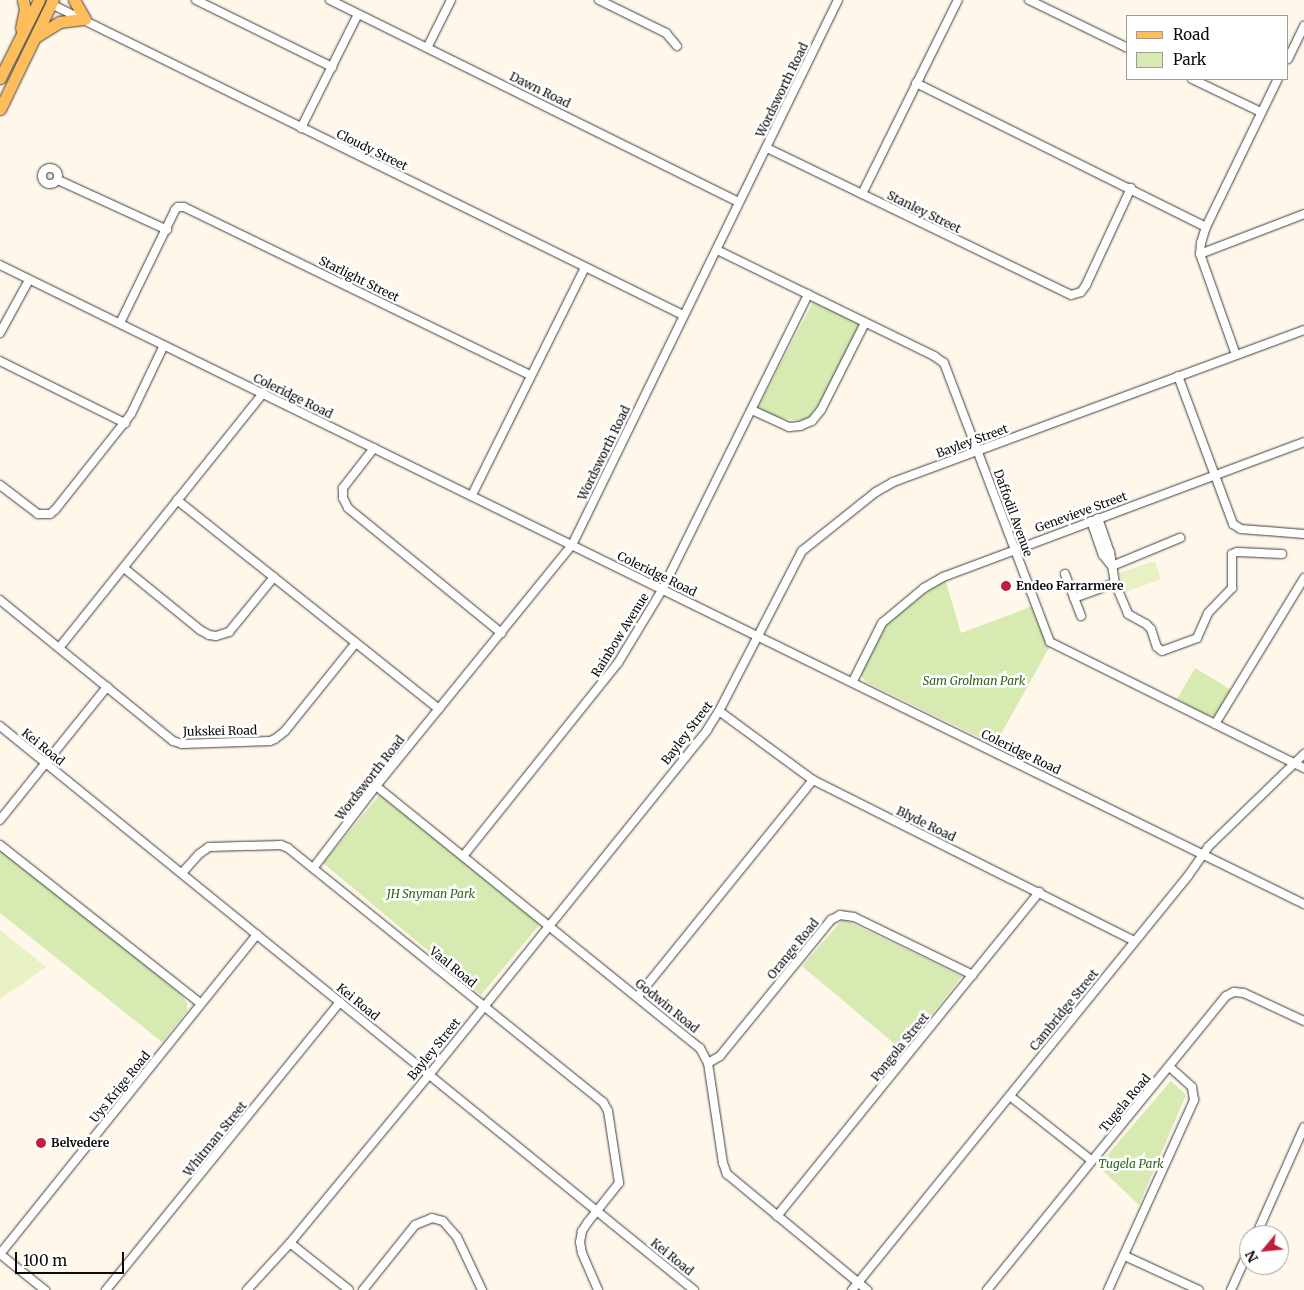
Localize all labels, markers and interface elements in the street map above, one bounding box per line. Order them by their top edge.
legend [1126,15,1289,80]
text: Road [1173,25,1209,44]
street label: Wordsworth Road [753,40,811,140]
text: Park [1173,50,1206,69]
street label: Dawn Road [507,69,573,111]
street label: Cloudy Street [334,127,410,173]
street label: Stanley Street [885,188,963,236]
street label: Starlight Street [317,253,401,305]
street label: Coleridge Road [251,371,335,421]
street label: Wordsworth Road [575,403,633,503]
street label: Bayley Street [934,421,1010,461]
street label: Daffodil Avenue [991,467,1035,559]
street label: Genevieve Street [1033,489,1129,535]
street label: Coleridge Road [615,549,699,599]
place label: Endeo Farrarmere [1016,579,1123,593]
marker: Endeo Farrarmere [1000,580,1012,592]
street label: Rainbow Avenue [588,590,652,680]
park label: Sam Grolman Park [923,674,1025,688]
street label: Bayley Street [659,699,715,767]
street label: Jukskei Road [183,723,257,739]
street label: Kei Road [19,726,67,768]
street label: Coleridge Road [979,727,1063,777]
street label: Wordsworth Road [332,733,408,823]
street label: Blyde Road [894,804,958,844]
park label: JH Snyman Park [387,887,475,901]
street label: Orange Road [764,916,822,982]
street label: Vaal Road [427,944,479,990]
street label: Cambridge Street [1027,966,1101,1054]
street label: Godwin Road [632,976,702,1036]
street label: Kei Road [334,981,382,1023]
street label: Pongola Street [868,1010,932,1084]
street label: Bayley Street [405,1015,463,1083]
street label: Uys Krige Road [87,1048,153,1126]
street label: Tugela Road [1097,1071,1153,1135]
street label: Whitman Street [180,1099,250,1179]
place label: Belvedere [51,1136,109,1150]
marker: Belvedere [35,1137,47,1149]
park label: Tugela Park [1098,1157,1164,1171]
north arrow [1239,1225,1289,1275]
street label: Kei Road [648,1236,696,1278]
scale bar [18,1242,126,1274]
text: N [1241,1247,1262,1266]
text: 100 m [23,1251,67,1270]

